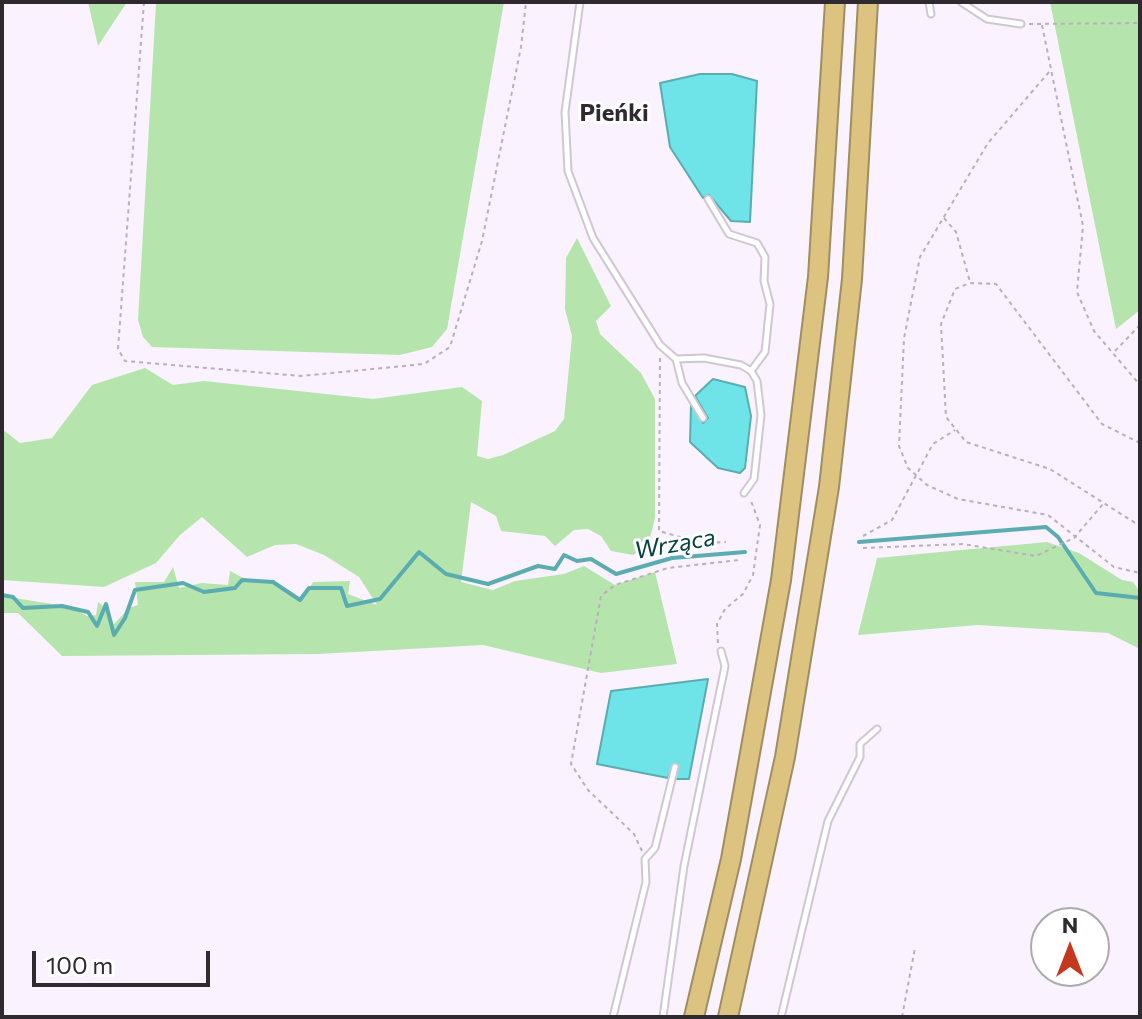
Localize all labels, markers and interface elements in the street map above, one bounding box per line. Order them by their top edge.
district label: Pieńki [579,99,649,127]
water label: Wrząca [632,523,718,565]
north arrow [1030,907,1110,987]
text: N [1062,911,1078,938]
scale bar [36,935,214,985]
text: 100 m [46,950,113,979]

